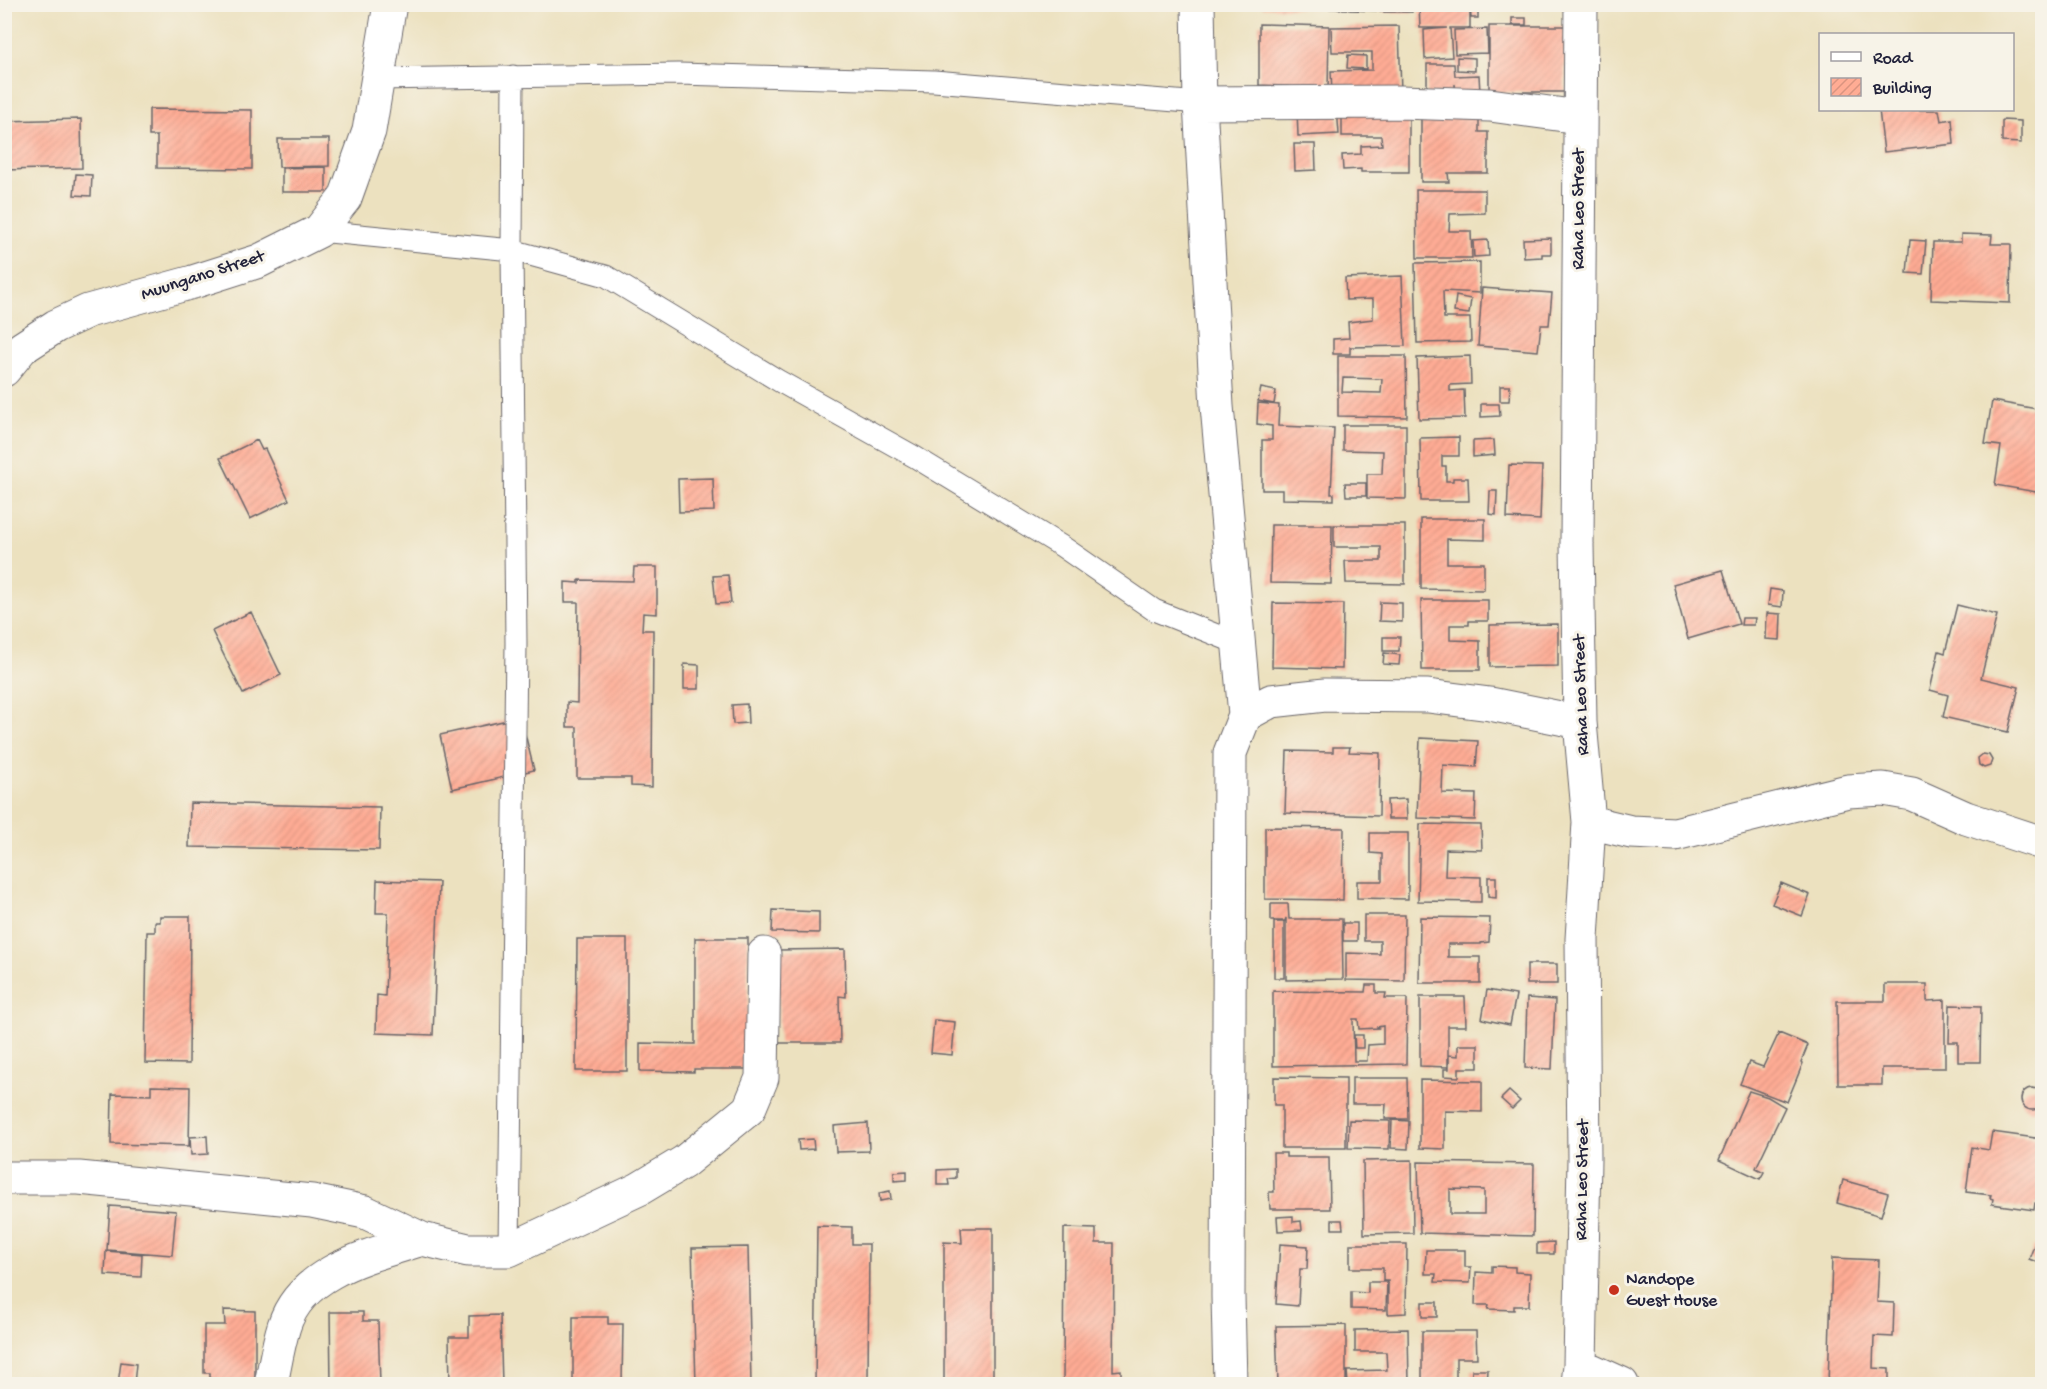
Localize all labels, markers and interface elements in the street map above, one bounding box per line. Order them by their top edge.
legend [1819,33,2014,111]
text: Road [1873,49,1914,70]
text: Building [1872,79,1932,100]
street label: Raha Leo Street [1569,147,1590,269]
street label: Muungano Street [139,246,269,306]
street label: Raha Leo Street [1569,633,1595,756]
street label: Raha Leo Street [1571,1118,1595,1241]
place label: Nandope Guest House [1626,1270,1718,1312]
marker: Nandope Guest House [1607,1283,1621,1297]

